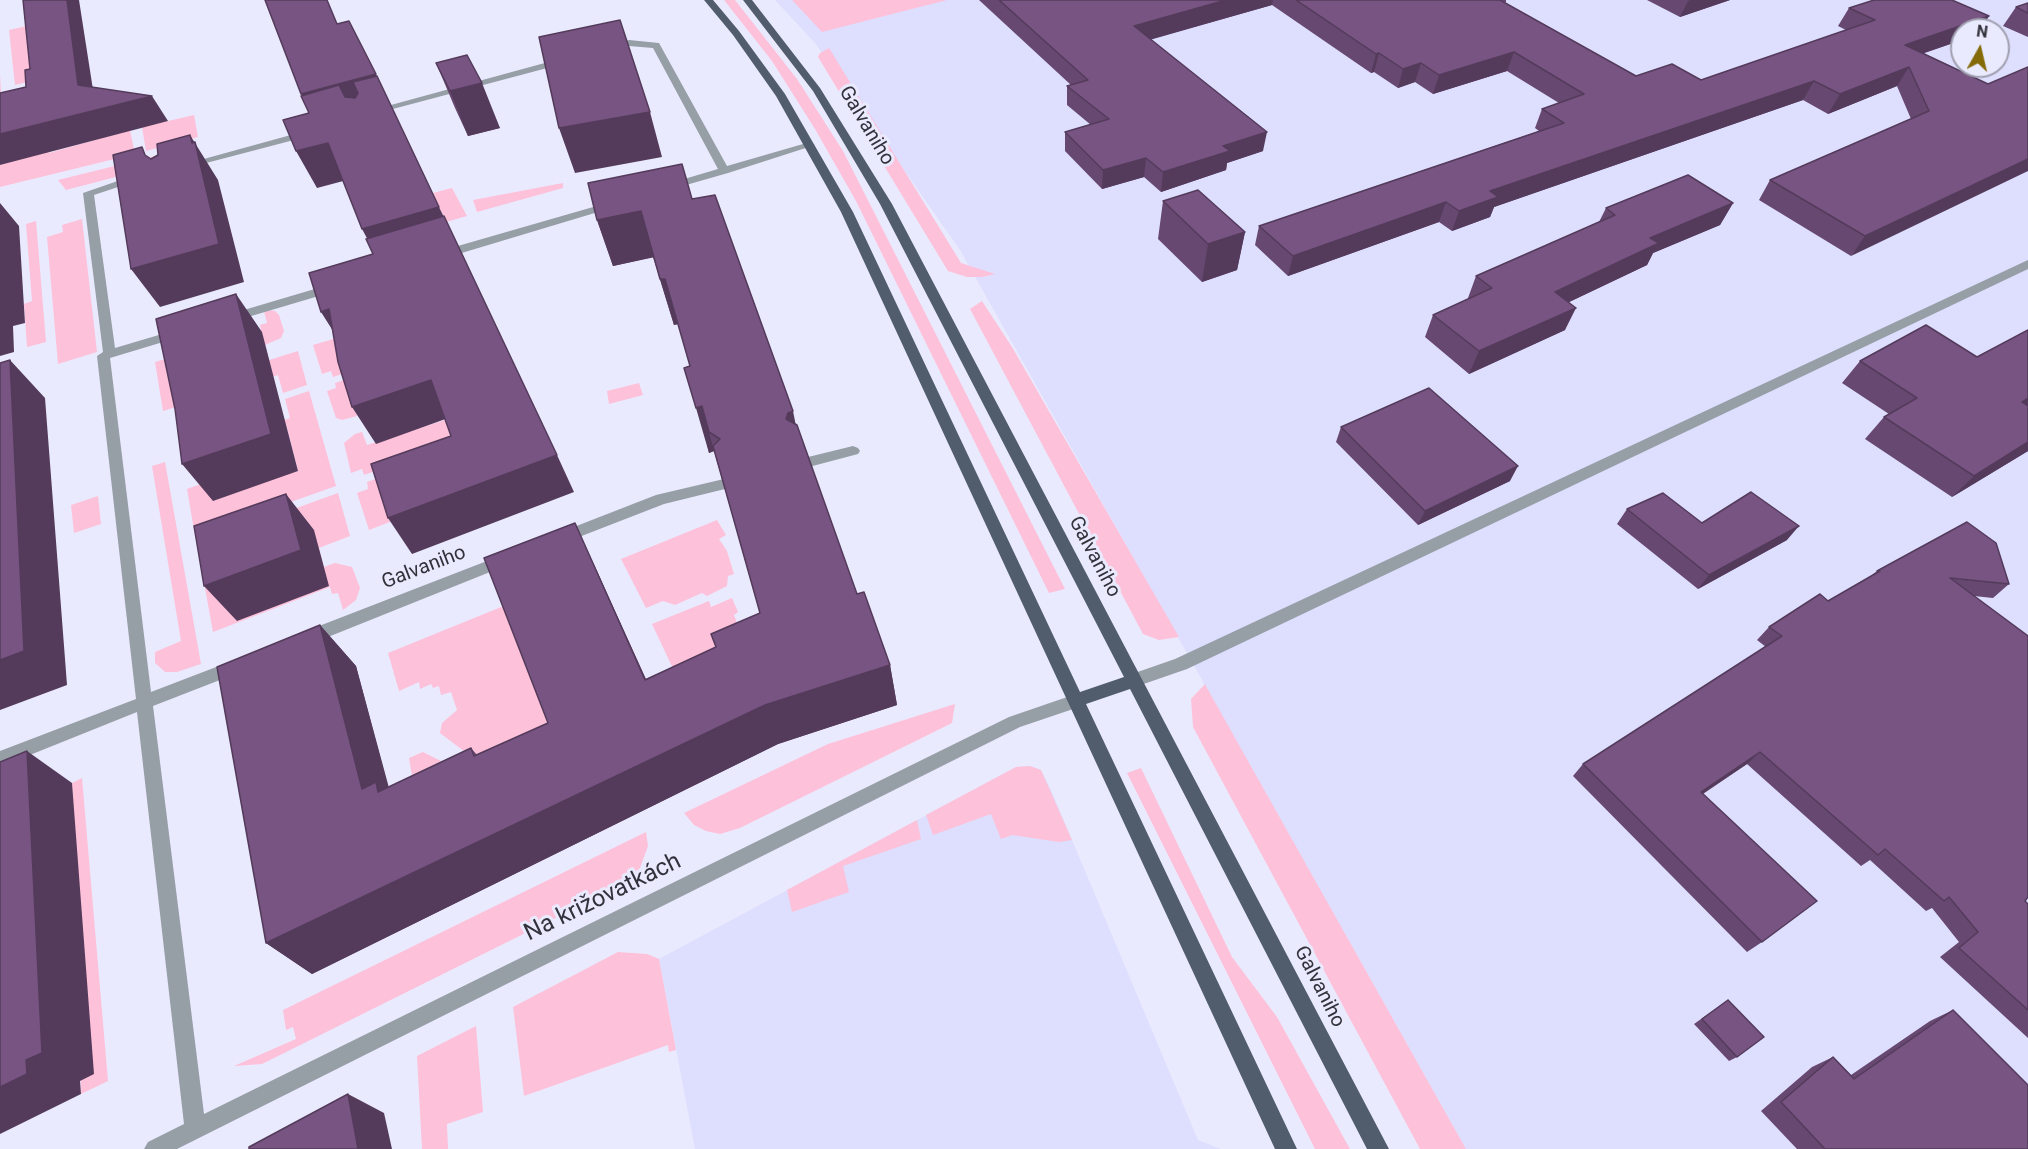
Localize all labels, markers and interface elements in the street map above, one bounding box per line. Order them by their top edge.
north arrow [1950,18,2010,78]
text: N [1975,21,1989,42]
street label: Galvaniho [833,82,899,170]
street label: Galvaniho [1063,512,1125,602]
street label: Galvaniho [379,541,469,595]
street label: Na križovatkách [520,848,686,948]
street label: Galvaniho [1288,942,1350,1032]

